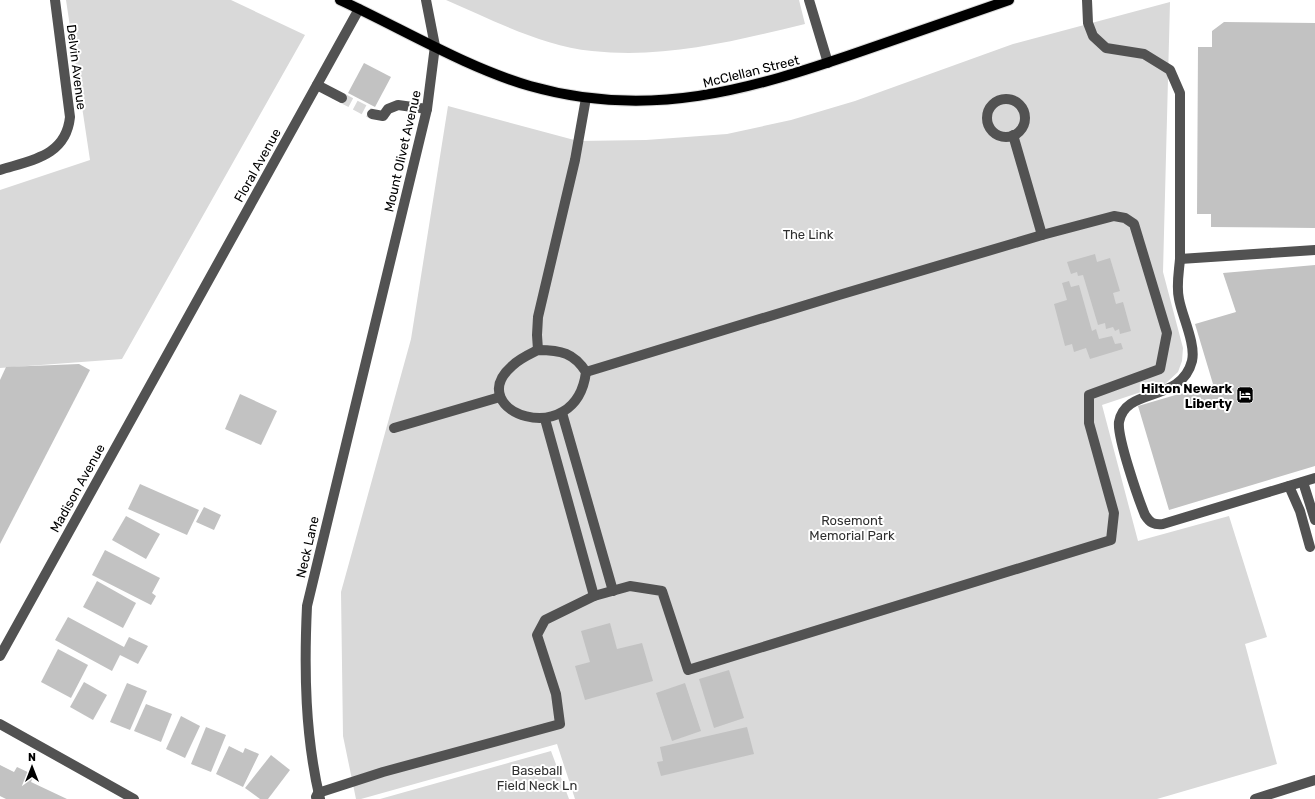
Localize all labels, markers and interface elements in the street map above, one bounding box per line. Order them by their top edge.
street label: Delvin Avenue [64,23,89,111]
street label: McClellan Street [701,52,801,91]
street label: Mount Olivet Avenue [381,89,424,213]
street label: Floral Avenue [231,126,284,205]
park label: The Link [783,227,834,242]
place label: Hilton Newark Liberty [1141,381,1232,411]
hotel icon: Hilton Newark Liberty [1235,385,1255,405]
street label: Madison Avenue [47,441,108,535]
park label: Rosemont Memorial Park [809,513,895,543]
street label: Neck Lane [293,515,322,579]
north arrow [12,747,52,787]
text: N [28,751,36,764]
park label: Baseball Field Neck Ln [497,763,577,793]

